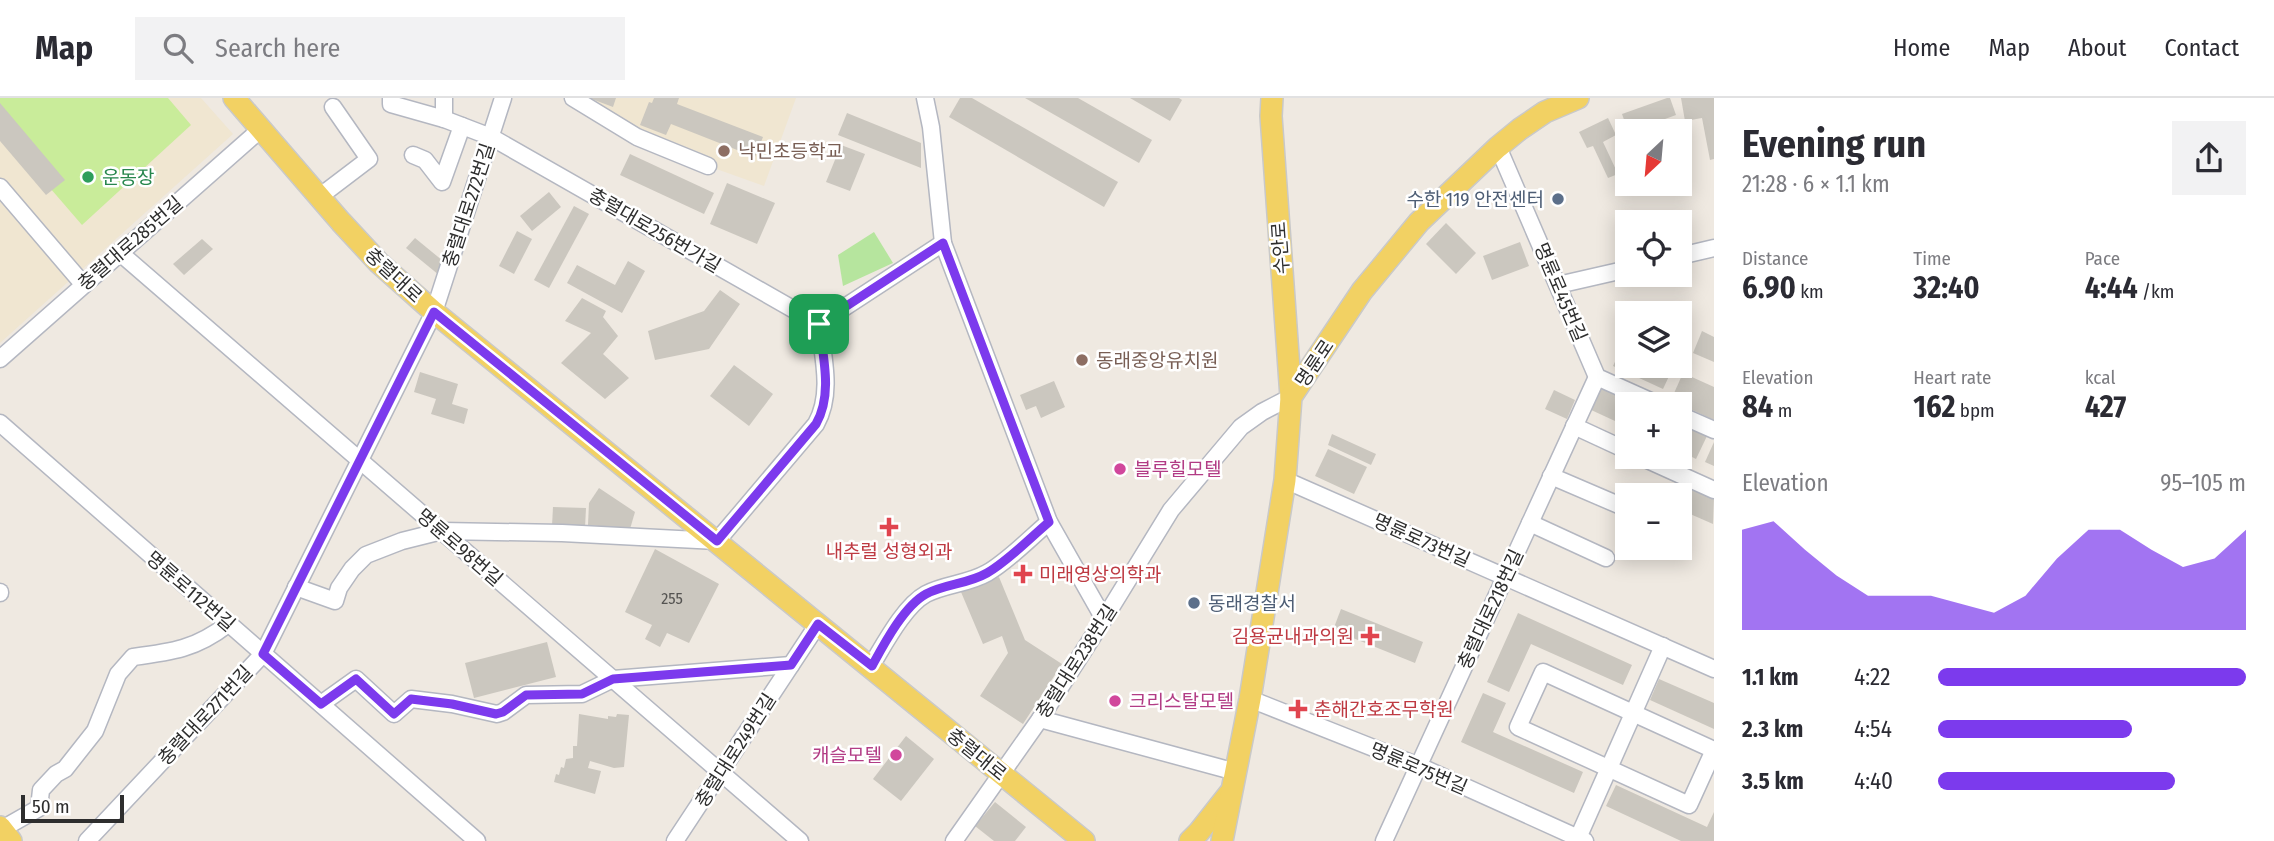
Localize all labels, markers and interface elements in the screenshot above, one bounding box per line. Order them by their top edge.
search box [135,17,625,80]
text: Map [35,28,93,68]
icon: search [159,29,197,67]
text: Search here [215,33,340,64]
text: Home [1893,34,1950,62]
text: Map [1988,34,2030,62]
text: About [2068,34,2126,62]
text: Contact [2164,34,2239,62]
north arrow [1615,119,1692,196]
map controls [1615,119,1692,560]
text: Evening run [1742,121,1926,167]
button: share [2172,121,2246,195]
street label: 충렬대로272번길 [438,140,499,270]
place label: 낙민초등학교 [738,140,843,163]
marker: 낙민초등학교 [716,143,732,159]
place label: 운동장 [102,166,154,189]
marker: 운동장 [80,169,96,185]
text: 21:28 · 6 × 1.1 km [1742,170,1890,198]
street label: 충렬대로256번가길 [585,183,725,278]
place label: 수한 119 안전센터 [1406,188,1544,211]
marker: 수한 119 안전센터 [1550,191,1566,207]
street label: 충렬대로285번길 [73,192,187,295]
button: locate [1615,210,1692,287]
street label: 수안로 [1267,221,1294,275]
street label: 명륜로45번길 [1529,239,1592,345]
street label: 충렬대로 [360,243,427,308]
text: Distance [1742,247,1809,270]
text: Time [1913,247,1951,270]
text: Pace [2085,247,2120,270]
text: 6.90 [1742,270,1796,306]
text: 32:40 [1913,270,1980,306]
text: 4:44 [2085,270,2138,306]
text: km [1796,280,1824,303]
text: /km [2138,280,2174,303]
pin [789,294,849,354]
button: layers [1615,301,1692,378]
icon: arrive [800,305,838,343]
street label: 명륜로 [1290,335,1339,391]
place label: 동래중앙유치원 [1096,349,1218,372]
marker: 동래중앙유치원 [1074,352,1090,368]
text: Elevation [1742,366,1814,389]
text: Heart rate [1913,366,1991,389]
text: kcal [2085,366,2115,389]
text: 84 [1742,389,1773,425]
text: 162 [1913,389,1955,425]
text: 427 [2085,389,2126,425]
button: + [1615,392,1692,469]
text: m [1773,399,1792,422]
text: bpm [1955,399,1995,422]
place label: 블루힐모텔 [1134,458,1221,481]
marker: 블루힐모텔 [1112,461,1128,477]
text: Elevation [1742,469,1829,497]
text: 95–105 m [2160,469,2246,497]
button: − [1615,483,1692,560]
street label: 명륜로98번길 [412,504,507,591]
street label: 명륜로73번길 [1370,509,1474,572]
marker: 내추럴 성형외과 [879,517,899,537]
place label: 내추럴 성형외과 [826,540,952,563]
street label: 충렬대로218번길 [1453,546,1528,673]
street label: 명륜로112번길 [141,547,240,636]
place label: 미래영상의학과 [1039,563,1161,586]
marker: 미래영상의학과 [1013,564,1033,584]
house number: 255 [661,589,683,608]
place label: 동래경찰서 [1208,592,1295,615]
marker: 동래경찰서 [1186,595,1202,611]
street label: 충렬대로238번길 [1031,600,1122,723]
place label: 김용균내과의원 [1232,625,1354,648]
marker: 김용균내과의원 [1360,626,1380,646]
street label: 충렬대로271번길 [153,661,257,770]
text: 1.1 km [1742,663,1798,691]
text: 4:22 [1854,663,1890,691]
street label: 충렬대로249번길 [690,689,781,811]
place label: 크리스탈모텔 [1129,690,1234,713]
marker: 크리스탈모텔 [1107,693,1123,709]
place label: 춘해간호조무학원 [1314,698,1454,721]
marker: 춘해간호조무학원 [1288,699,1308,719]
text: 2.3 km [1742,715,1803,743]
text: 4:54 [1854,715,1892,743]
street label: 충렬대로 [942,723,1011,785]
street label: 명륜로75번길 [1367,738,1471,799]
place label: 캐슬모텔 [812,744,882,767]
marker: 캐슬모텔 [888,747,904,763]
text: 3.5 km [1742,767,1804,795]
text: 4:40 [1854,767,1893,795]
scale bar [21,792,124,824]
text: 50 m [32,795,70,818]

